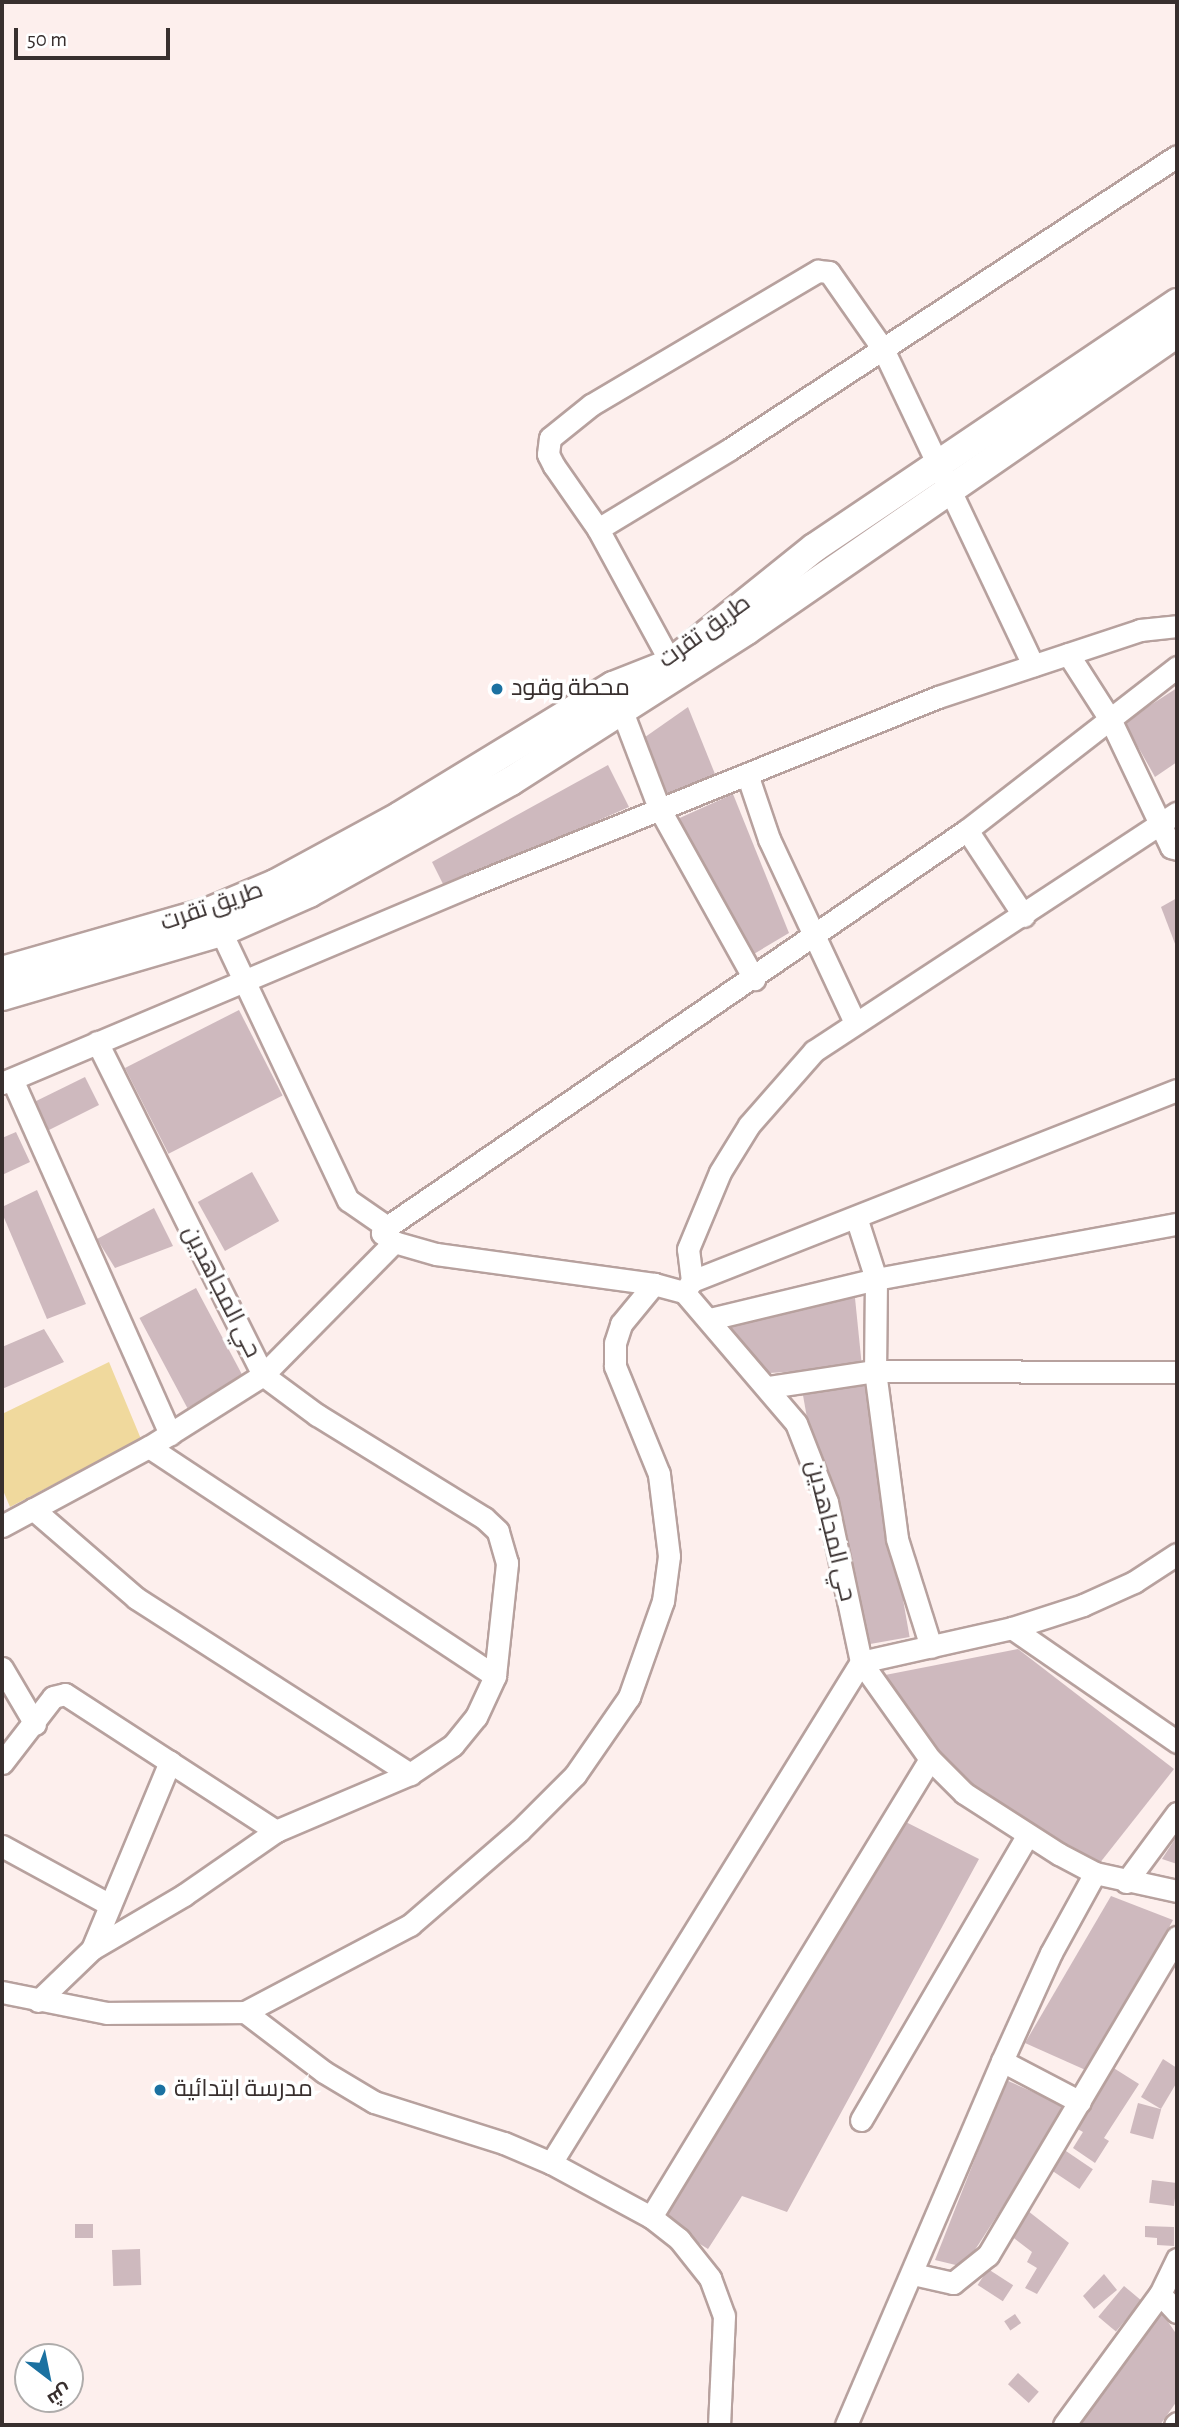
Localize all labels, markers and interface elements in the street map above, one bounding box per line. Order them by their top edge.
scale bar [18,14,173,58]
text: 50 m [27,29,67,50]
street label: طريق تقرت [653,589,757,675]
place label: محطة وقود [511,675,630,703]
marker: محطة وقود [489,681,505,697]
street label: طريق تقرت [157,876,267,938]
street label: حي المجاهدين [175,1221,267,1363]
street label: حي المجاهدين [799,1457,861,1605]
place label: مدرسة ابتدائية [174,2076,313,2104]
marker: مدرسة ابتدائية [152,2082,168,2098]
north arrow [14,2343,84,2413]
text: ش [44,2380,75,2409]

